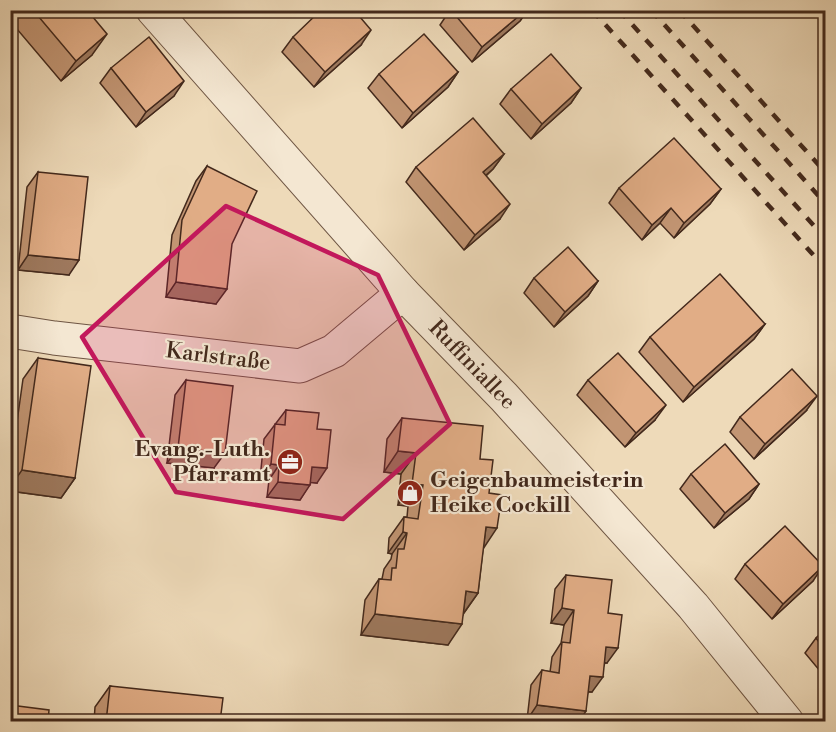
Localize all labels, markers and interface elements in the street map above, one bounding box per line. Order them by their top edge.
street label: Ruffiniallee [423,315,521,415]
street label: Karlstraße [164,337,272,377]
place label: Evang.-Luth. Pfarramt [135,436,270,488]
office icon: Evang.-Luth. Pfarramt [275,447,305,477]
place label: Geigenbaumeisterin Heike Cockill [430,467,644,519]
shop icon: Geigenbaumeisterin Heike Cockill [395,478,425,508]

